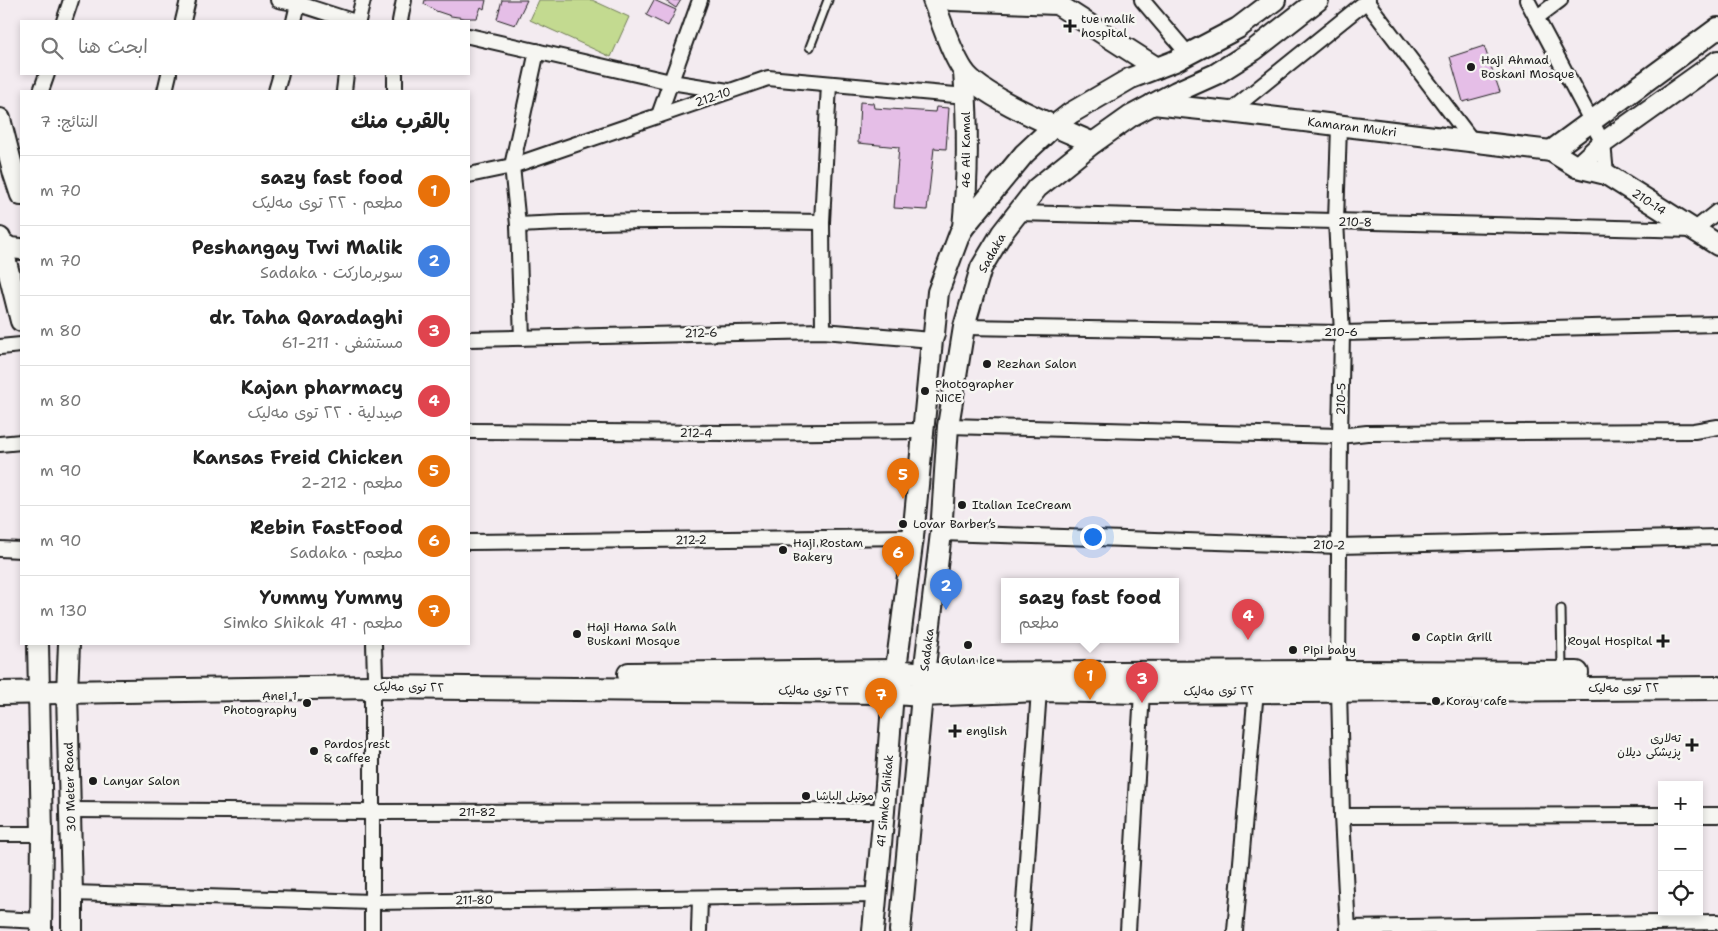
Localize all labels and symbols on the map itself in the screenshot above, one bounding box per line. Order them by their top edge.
place label: tue malik hospital [1081,11,1135,41]
marker: tue malik hospital [1063,19,1077,33]
place label: Haji Ahmad Boskani Mosque [1481,52,1575,82]
marker: Haji Ahmad Boskani Mosque [1465,61,1477,73]
street label: 212-10 [693,83,733,111]
street label: 46 Ali Kamal [958,111,974,188]
street label: Kamaran Mukri [1306,114,1398,140]
street label: 210-14 [1629,185,1669,219]
street label: 210-8 [1338,214,1372,230]
street label: Sadaka [975,230,1010,276]
street label: 210-6 [1324,324,1358,340]
street label: 212-6 [684,325,718,341]
place label: Rezhan Salon [997,356,1077,372]
marker: Rezhan Salon [981,358,993,370]
place label: Photographer NiCE [935,376,1014,406]
street label: 210-5 [1333,383,1349,415]
marker: Photographer NiCE [919,385,931,397]
street label: 212-4 [679,425,713,441]
pin: 5 [887,458,919,499]
place label: Italian IceCream [972,497,1071,513]
marker: Italian IceCream [956,499,968,511]
place label: Lovar Barber’s [913,516,996,532]
marker: Lovar Barber’s [897,518,909,530]
your location [1080,524,1106,550]
street label: 212-2 [675,532,707,548]
place label: Haji Rostam Bakery [793,535,863,565]
pin: 6 [882,536,914,577]
street label: 210-2 [1313,537,1345,553]
marker: Haji Rostam Bakery [777,544,789,556]
pin: 2 [930,569,962,610]
pin: 4 [1232,599,1264,640]
place label: Haji Hama Salh Buskani Mosque [587,619,680,649]
street label: Sadaka [916,627,938,672]
marker: Haji Hama Salh Buskani Mosque [571,628,583,640]
place label: Captin Grill [1426,629,1492,645]
marker: Captin Grill [1410,631,1422,643]
place label: Royal Hospital [1567,633,1652,649]
marker: Royal Hospital [1656,634,1670,648]
marker: Gulan ice [962,639,974,651]
place label: Pipi baby [1303,642,1356,658]
marker: Pipi baby [1287,644,1299,656]
place label: Gulan ice [941,652,995,668]
pin: 1 [1074,659,1106,700]
pin: 3 [1126,662,1158,703]
street label: ٢٢ توی مەلیک [373,678,445,696]
pin: 7 [865,678,897,719]
street label: ٢٢ توی مەلیک [1588,680,1660,696]
street label: ٢٢ توی مەلیک [778,682,850,700]
street label: ٢٢ توی مەلیک [1183,682,1255,700]
place label: Anei 1 Photography [223,688,297,718]
place label: Koray cafe [1446,693,1508,709]
marker: Koray cafe [1430,695,1442,707]
marker: Anei 1 Photography [301,697,313,709]
place label: english [966,723,1007,739]
marker: english [948,724,962,738]
place label: تەلاری پزیشکی دیلان [1617,730,1681,760]
place label: Pardos rest & caffee [324,736,390,766]
marker: تەلاری پزیشکی دیلان [1685,738,1699,752]
street label: 30 Meter Road [60,741,80,832]
marker: Pardos rest & caffee [308,745,320,757]
street label: 41 Simko Shikak [873,754,897,848]
place label: Lanyar Salon [103,773,180,789]
marker: Lanyar Salon [87,775,99,787]
place label: موتيل الباشا [816,788,874,804]
marker: موتيل الباشا [800,790,812,802]
street label: 211-82 [458,804,496,820]
street label: 211-80 [455,892,493,908]

